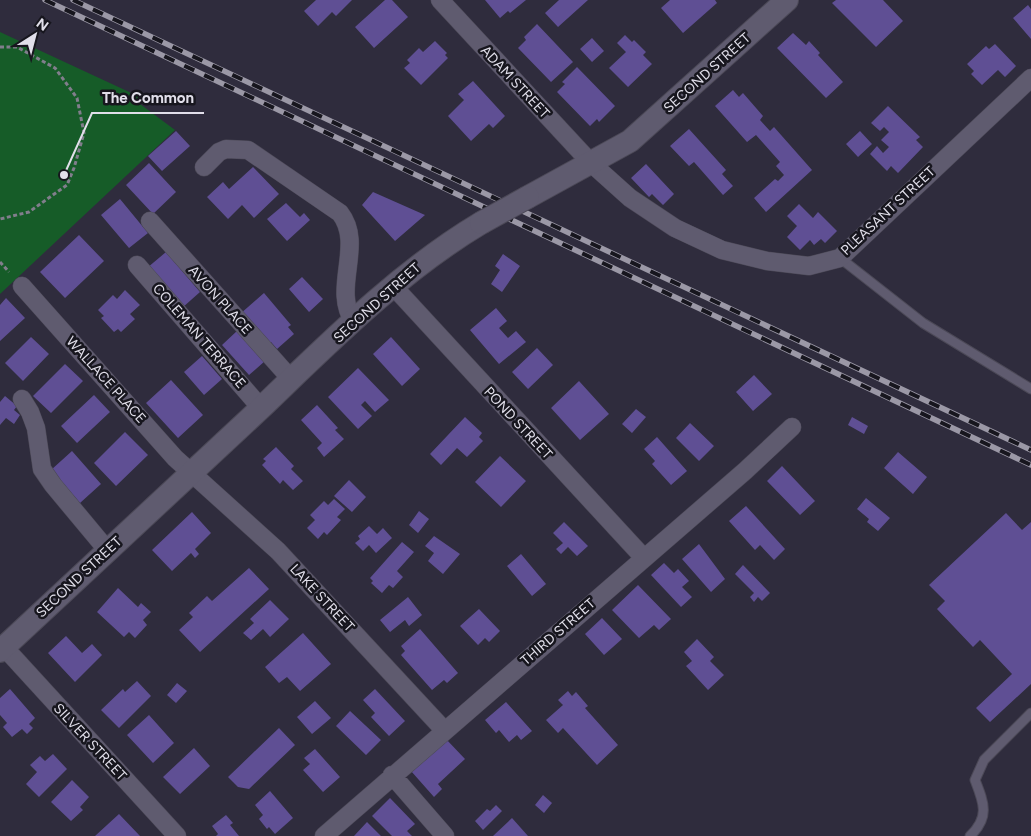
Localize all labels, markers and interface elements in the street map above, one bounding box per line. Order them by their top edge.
north arrow [10,10,60,60]
text: N [33,15,52,35]
street label: SECOND STREET [660,29,754,117]
street label: ADAM STREET [477,42,553,122]
callout: The Common [92,83,204,113]
text: The Common [102,89,194,107]
street label: PLEASANT STREET [837,163,939,259]
street label: SECOND STREET [330,259,424,347]
street label: AVON PLACE [185,262,255,338]
street label: COLEMAN TERRACE [149,280,249,392]
street label: WALLACE PLACE [63,333,149,427]
street label: POND STREET [480,383,556,463]
street label: SECOND STREET [33,533,126,621]
street label: LAKE STREET [286,561,358,636]
street label: THIRD STREET [517,595,599,669]
street label: SILVER STREET [50,700,130,784]

